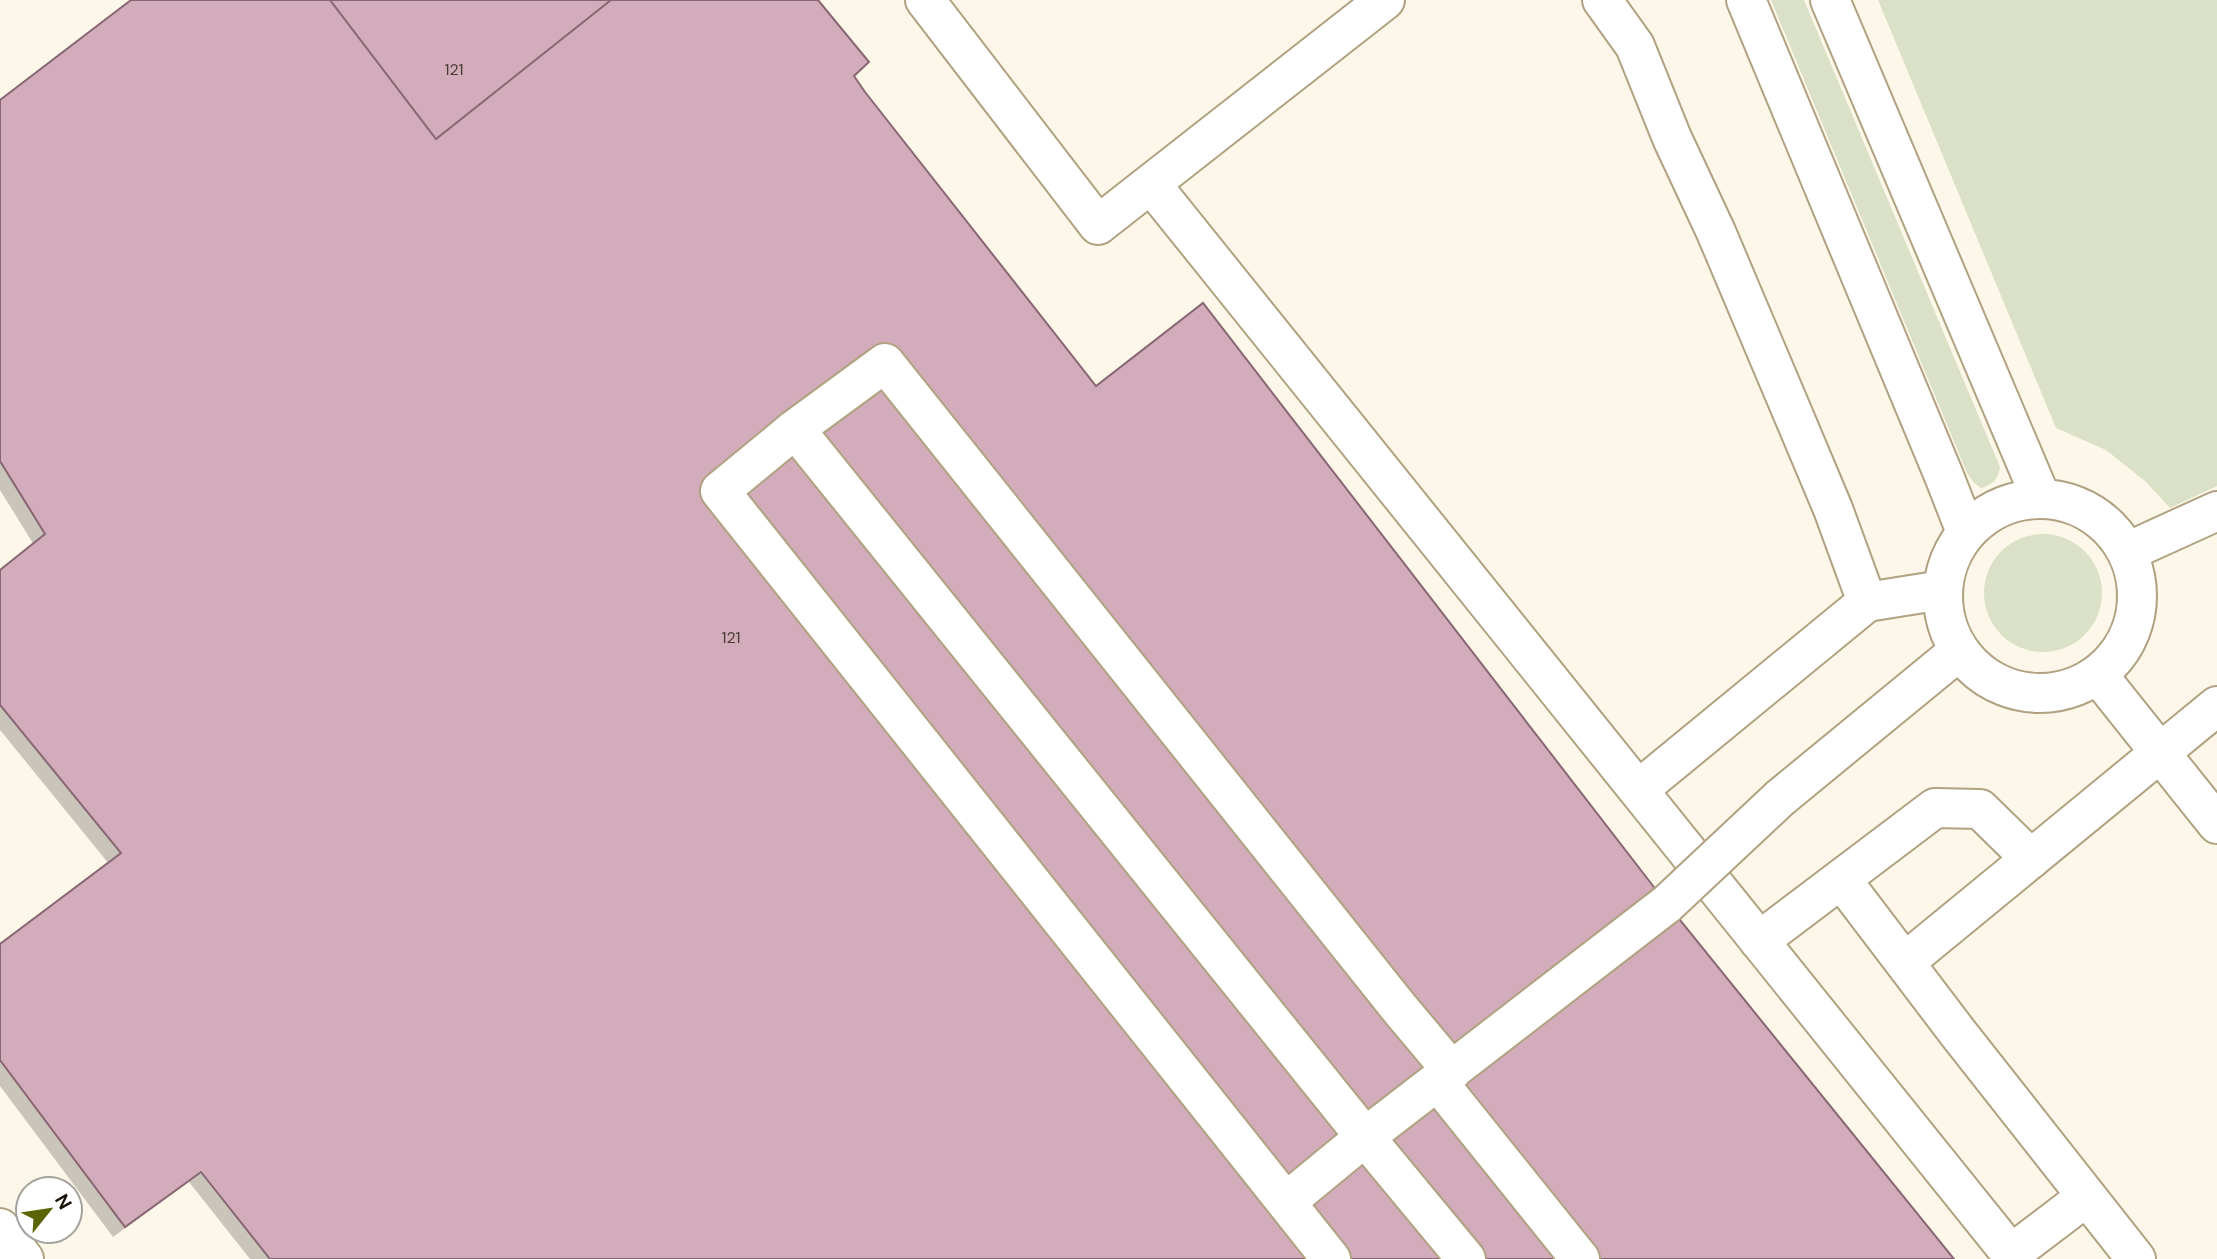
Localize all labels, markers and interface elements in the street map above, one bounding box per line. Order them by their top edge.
house number: 121 [444,59,464,80]
house number: 121 [721,627,741,648]
north arrow [14,1175,84,1245]
text: N [49,1189,78,1214]

